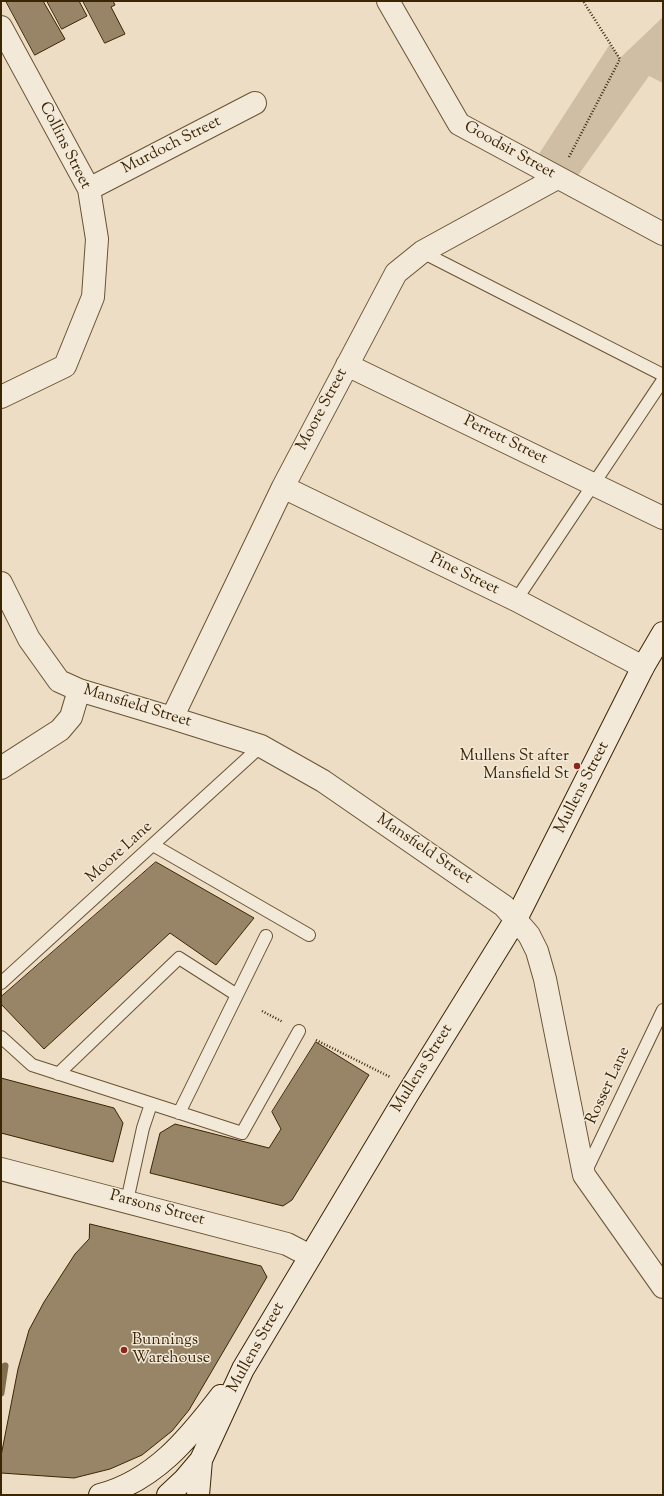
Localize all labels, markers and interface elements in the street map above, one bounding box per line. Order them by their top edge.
street label: Collins Street [34,99,94,193]
street label: Murdoch Street [119,113,225,179]
street label: Goodsir Street [460,118,558,184]
street label: Moore Street [293,366,353,454]
street label: Perrett Street [460,412,550,470]
street label: Pine Street [426,550,502,600]
street label: Mansfield Street [81,681,193,733]
street label: Mullens Street [552,739,614,837]
place label: Mullens St after Mansfield St [460,747,569,785]
marker: Mullens St after Mansfield St [572,761,582,771]
street label: Mansfield Street [372,811,476,889]
street label: Moore Lane [83,818,157,888]
street label: Mullens Street [388,1021,458,1117]
street label: Rosser Lane [583,1044,635,1128]
street label: Parsons Street [107,1187,207,1231]
street label: Mullens Street [224,1299,290,1397]
place label: Bunnings Warehouse [132,1331,210,1369]
marker: Bunnings Warehouse [119,1345,129,1355]

